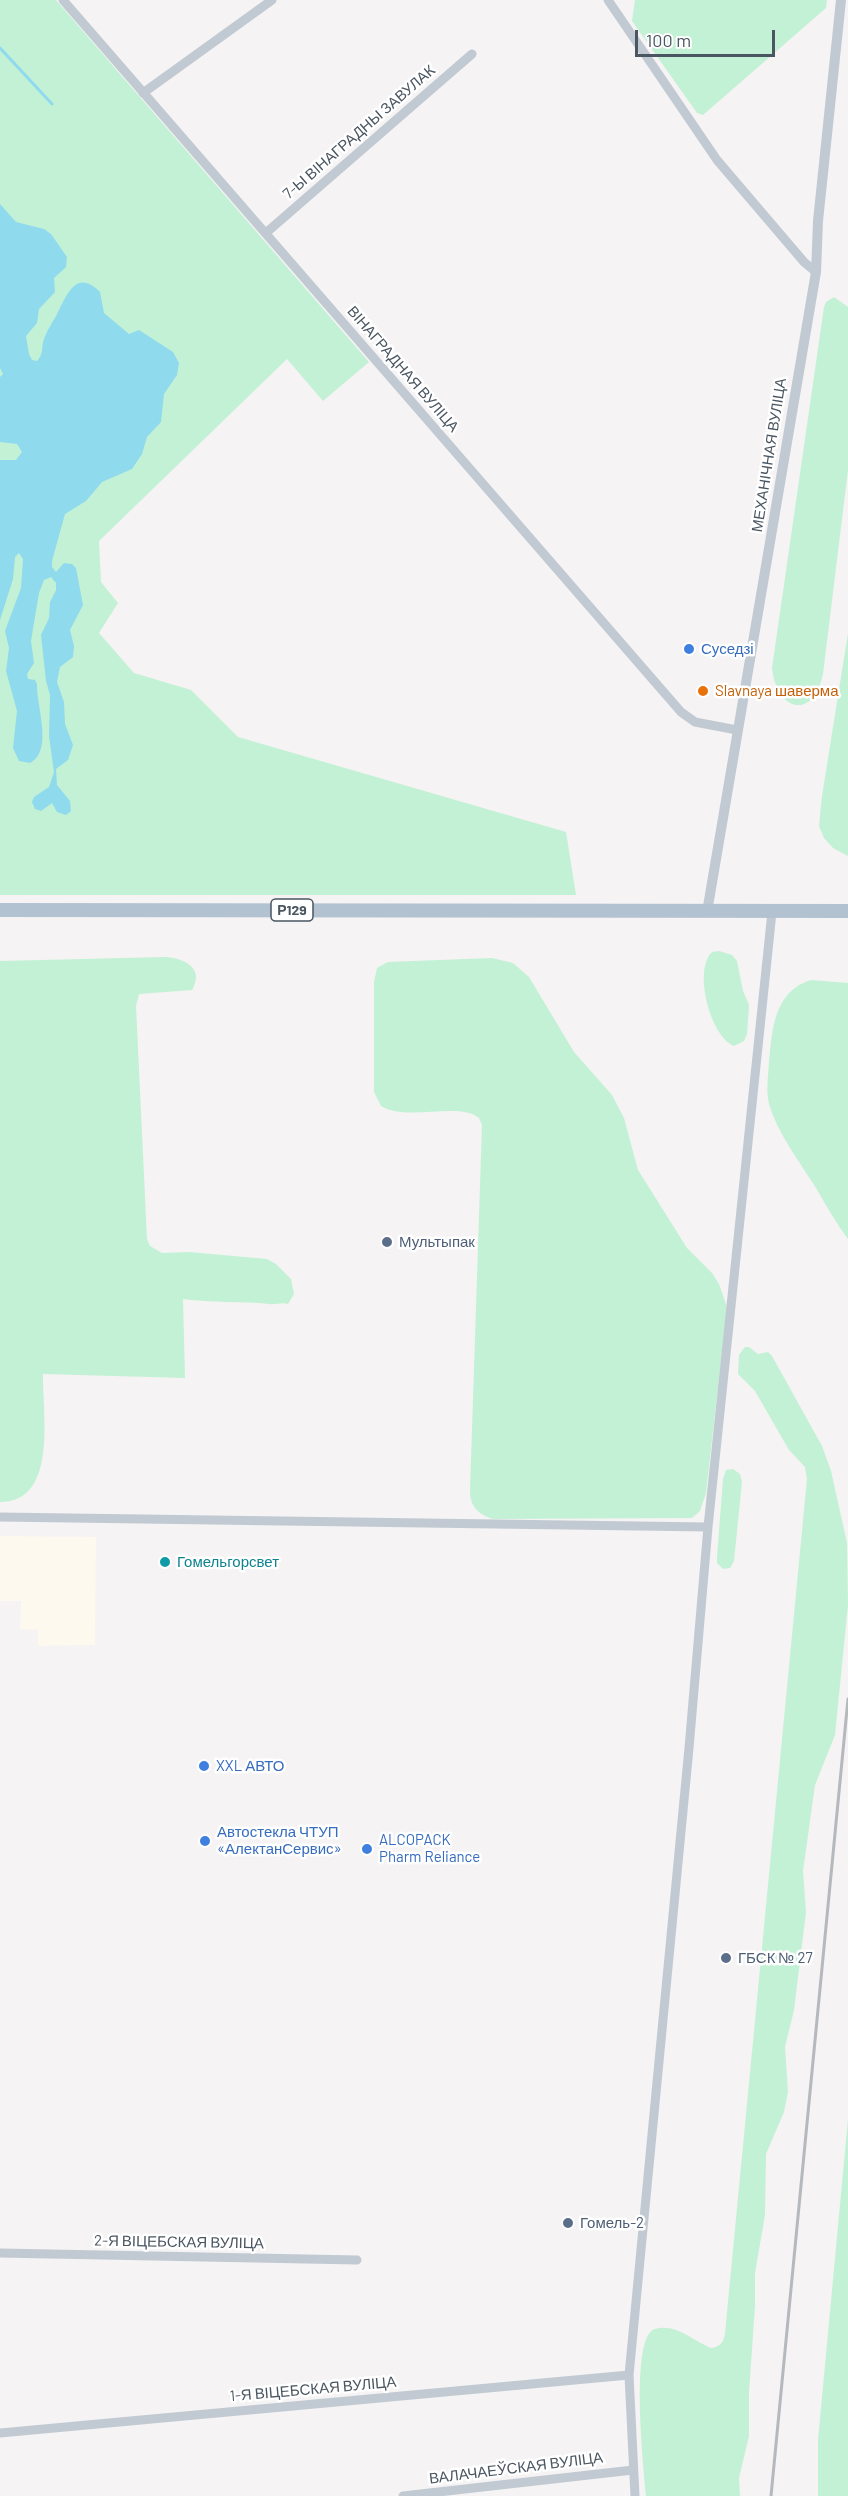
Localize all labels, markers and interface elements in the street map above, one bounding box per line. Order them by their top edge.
scale bar [638,18,778,56]
text: 100 m [646,29,691,51]
street label: 7-Ы ВІНАГРАДНЫ ЗАВУЛАК [279,61,439,203]
street label: ВІНАГРАДНАЯ ВУЛІЦА [343,302,463,436]
street label: МЕХАНІЧНАЯ ВУЛІЦА [748,377,790,533]
place label: Суседзі [701,640,754,658]
marker: Суседзі [682,642,696,656]
place label: Slavnaya шаверма [715,682,839,700]
marker: Slavnaya шаверма [696,684,710,698]
road number: Р129 [271,899,313,921]
place label: Мультыпак [399,1233,475,1251]
marker: Мультыпак [380,1235,394,1249]
place label: Гомельгорсвет [177,1553,279,1571]
marker: Гомельгорсвет [158,1555,172,1569]
place label: XXL АВТО [216,1757,284,1775]
marker: XXL АВТО [197,1759,211,1773]
place label: Автостекла ЧТУП «АлектанСервис» [217,1823,342,1858]
place label: ALCOPACK Pharm Reliance [379,1831,480,1866]
marker: Автостекла ЧТУП «АлектанСервис» [198,1834,212,1848]
marker: ALCOPACK Pharm Reliance [360,1842,374,1856]
place label: ГБСК № 27 [738,1949,813,1967]
marker: ГБСК № 27 [719,1951,733,1965]
place label: Гомель-2 [580,2214,644,2232]
marker: Гомель-2 [561,2216,575,2230]
street label: 2-Я ВІЦЕБСКАЯ ВУЛІЦА [94,2232,264,2252]
street label: 1-Я ВІЦЕБСКАЯ ВУЛІЦА [229,2373,397,2405]
street label: ВАЛАЧАЕЎСКАЯ ВУЛІЦА [428,2448,604,2488]

